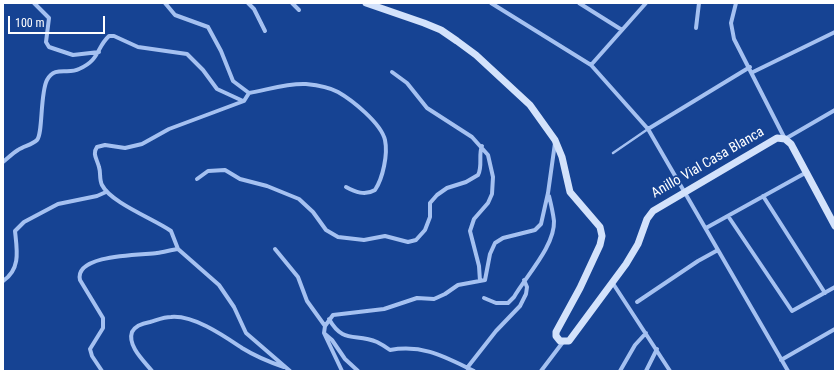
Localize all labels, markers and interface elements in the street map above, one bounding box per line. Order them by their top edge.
scale bar [10,8,107,34]
text: 100 m [15,16,45,30]
street label: Anillo Vial Casa Blanca [649,124,767,202]

